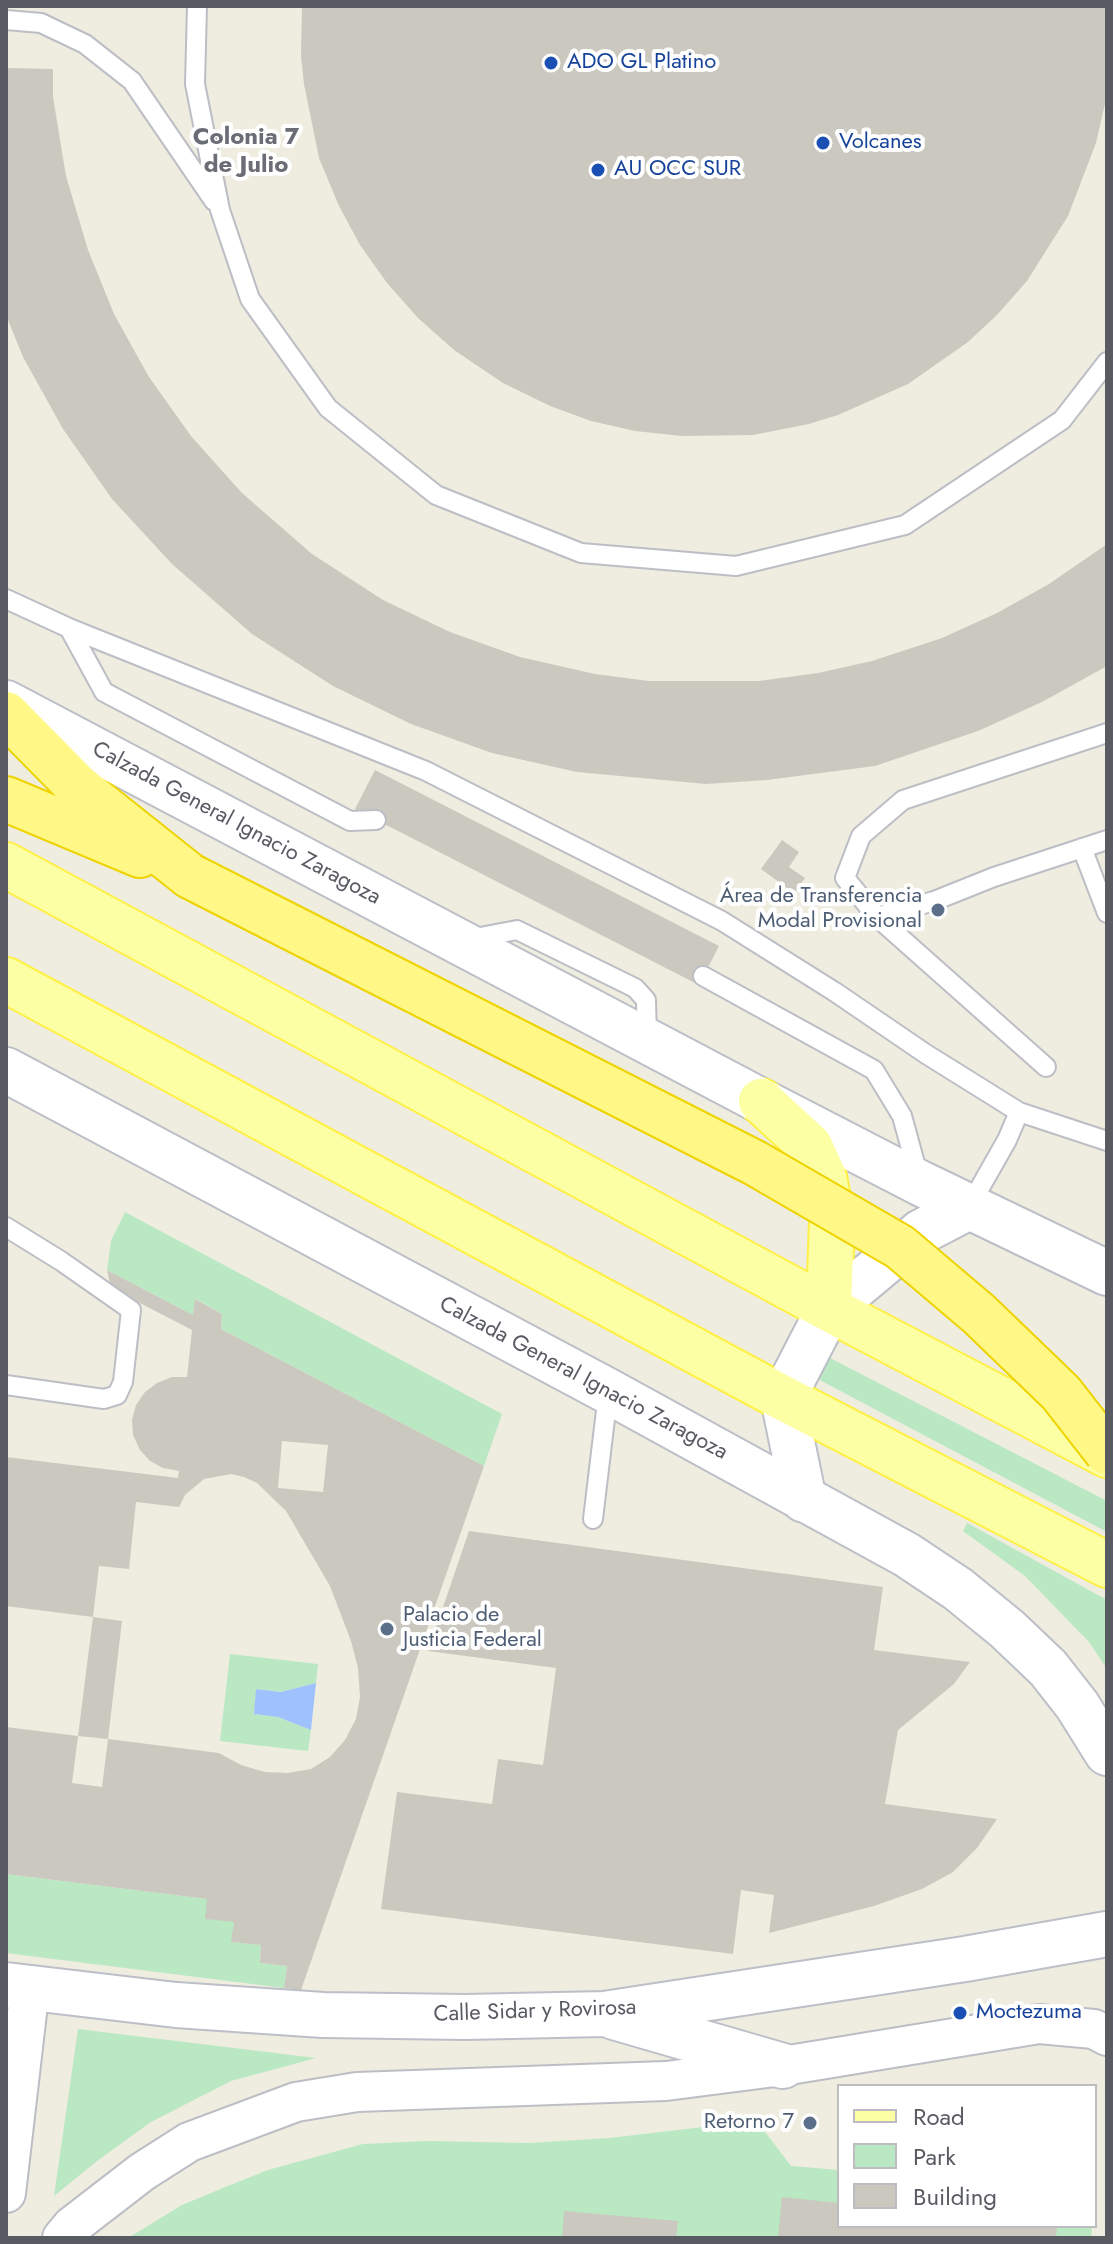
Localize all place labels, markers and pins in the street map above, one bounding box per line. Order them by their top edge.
place label: ADO GL Platino [567,50,716,76]
marker: ADO GL Platino [542,54,560,72]
place label: Volcanes [839,130,922,156]
marker: Volcanes [814,134,832,152]
place label: AU OCC SUR [614,157,741,183]
marker: AU OCC SUR [589,161,607,179]
place label: Área de Transferencia Modal Provisional [720,884,922,936]
marker: Área de Transferencia Modal Provisional [929,901,947,919]
place label: Palacio de Justicia Federal [403,1603,542,1654]
marker: Palacio de Justicia Federal [378,1620,396,1638]
place label: Moctezuma [976,2000,1082,2026]
marker: Moctezuma [951,2004,969,2022]
place label: Retorno 7 [704,2110,794,2136]
marker: Retorno 7 [801,2114,819,2132]

